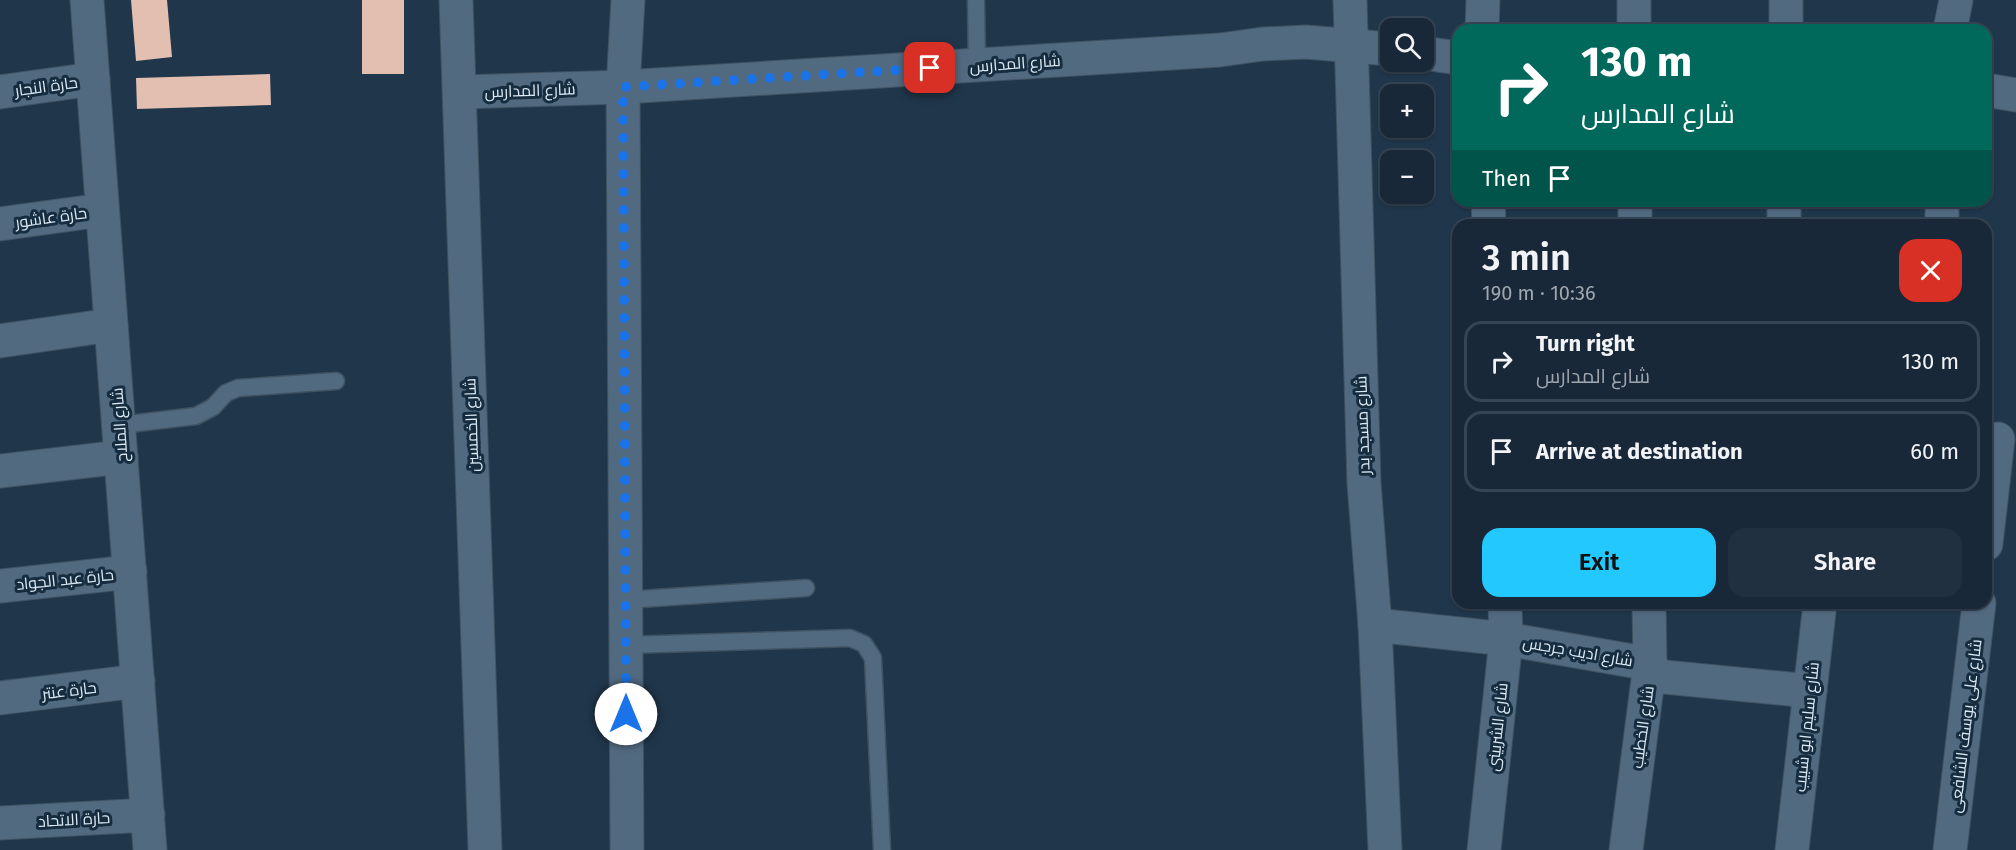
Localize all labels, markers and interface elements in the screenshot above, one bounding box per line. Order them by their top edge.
map controls [1380,18,1434,204]
button: search [1380,18,1434,72]
text: 130 m [1581,37,1692,87]
pin [904,42,955,93]
icon: right [1482,48,1560,126]
icon: arrive [913,51,946,84]
street label: شارع المدارس [969,51,1061,78]
street label: حارة النجار [12,73,79,100]
street label: شارع المدارس [484,79,576,104]
button: + [1380,84,1434,138]
text: شارع المدارس [1581,98,1735,130]
button: − [1380,150,1434,204]
icon: arrive [1543,162,1576,195]
text: Then [1482,165,1531,192]
street label: حارة عاشور [13,203,88,232]
text: 3 min [1482,236,1571,280]
button: close [1899,239,1962,302]
text: 190 m · 10:36 [1482,281,1596,305]
text: Turn right [1536,330,1635,357]
icon: right [1485,345,1518,378]
text: 130 m [1902,348,1959,375]
text: شارع المدارس [1536,364,1650,388]
street label: شارع مسجد بدر [1351,375,1376,476]
street label: شارع الخمسين [460,378,485,472]
street label: شارع الملاح [107,387,134,463]
icon: arrive [1485,435,1518,468]
text: Arrive at destination [1536,438,1743,465]
text: 60 m [1910,438,1959,465]
button: Exit [1482,528,1716,597]
button: Share [1728,528,1962,597]
street label: حارة عبد الجواد [15,565,115,594]
street label: شارع اديب جرجس [1521,632,1634,672]
street label: شارع على يوسف الشافعى [1945,638,1988,814]
street label: شارع سليم ابو شبيب [1790,661,1825,793]
street label: حارة عنتر [40,678,98,703]
position arrow [594,682,658,746]
street label: شارع الشربينى [1483,682,1514,773]
street label: شارع الخطيب [1627,684,1660,770]
street label: حارة الاتحاد [37,808,111,831]

